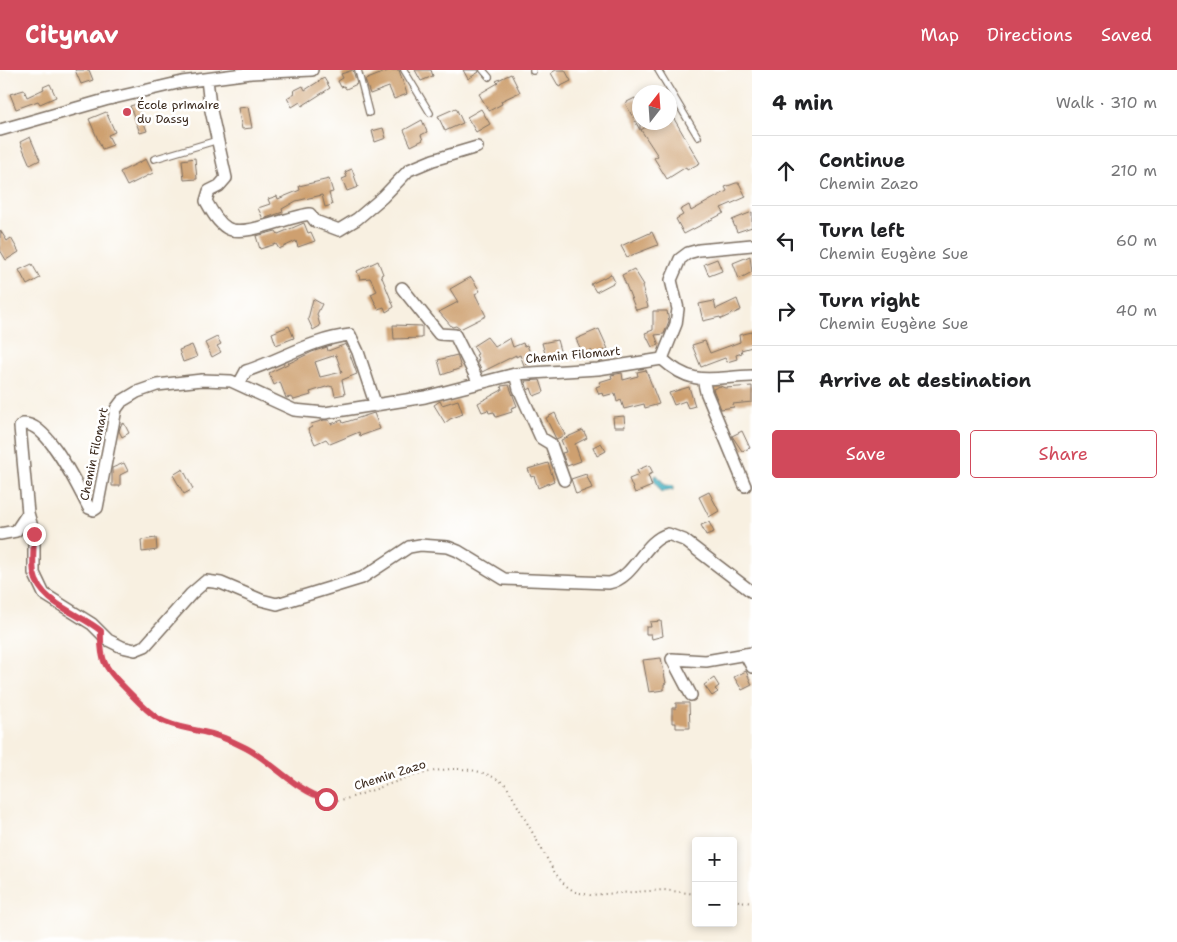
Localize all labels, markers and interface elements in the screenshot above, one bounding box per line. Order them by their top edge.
text: Citynav [25,19,119,51]
text: Map [921,23,959,47]
text: Directions [987,23,1073,47]
text: Saved [1101,23,1152,47]
north arrow [632,85,677,130]
text: 4 min [772,89,833,117]
text: Walk · 310 m [1056,92,1157,113]
place label: École primaire du Dassy [137,97,220,127]
marker: École primaire du Dassy [121,106,133,118]
text: Continue [819,148,905,173]
icon: ahead [772,157,800,185]
text: 210 m [1110,160,1157,181]
text: Chemin Zazo [819,173,918,194]
text: Turn left [819,218,905,243]
icon: left [772,227,800,255]
text: 60 m [1116,230,1157,251]
text: Chemin Eugène Sue [819,243,969,264]
text: Turn right [819,288,920,313]
icon: right [772,297,800,325]
text: 40 m [1115,300,1157,321]
text: Chemin Eugène Sue [819,313,969,334]
street label: Chemin Filomart [525,343,621,367]
icon: arrive [772,367,800,395]
text: Arrive at destination [819,368,1031,393]
street label: Chemin Filomart [76,406,112,502]
button: Save [772,430,960,478]
button: Share [970,430,1157,478]
route end [23,523,46,546]
street label: Chemin Zazo [352,756,428,794]
route start [315,788,338,811]
map controls [692,837,737,927]
button: + [692,837,737,882]
button: − [692,882,737,927]

